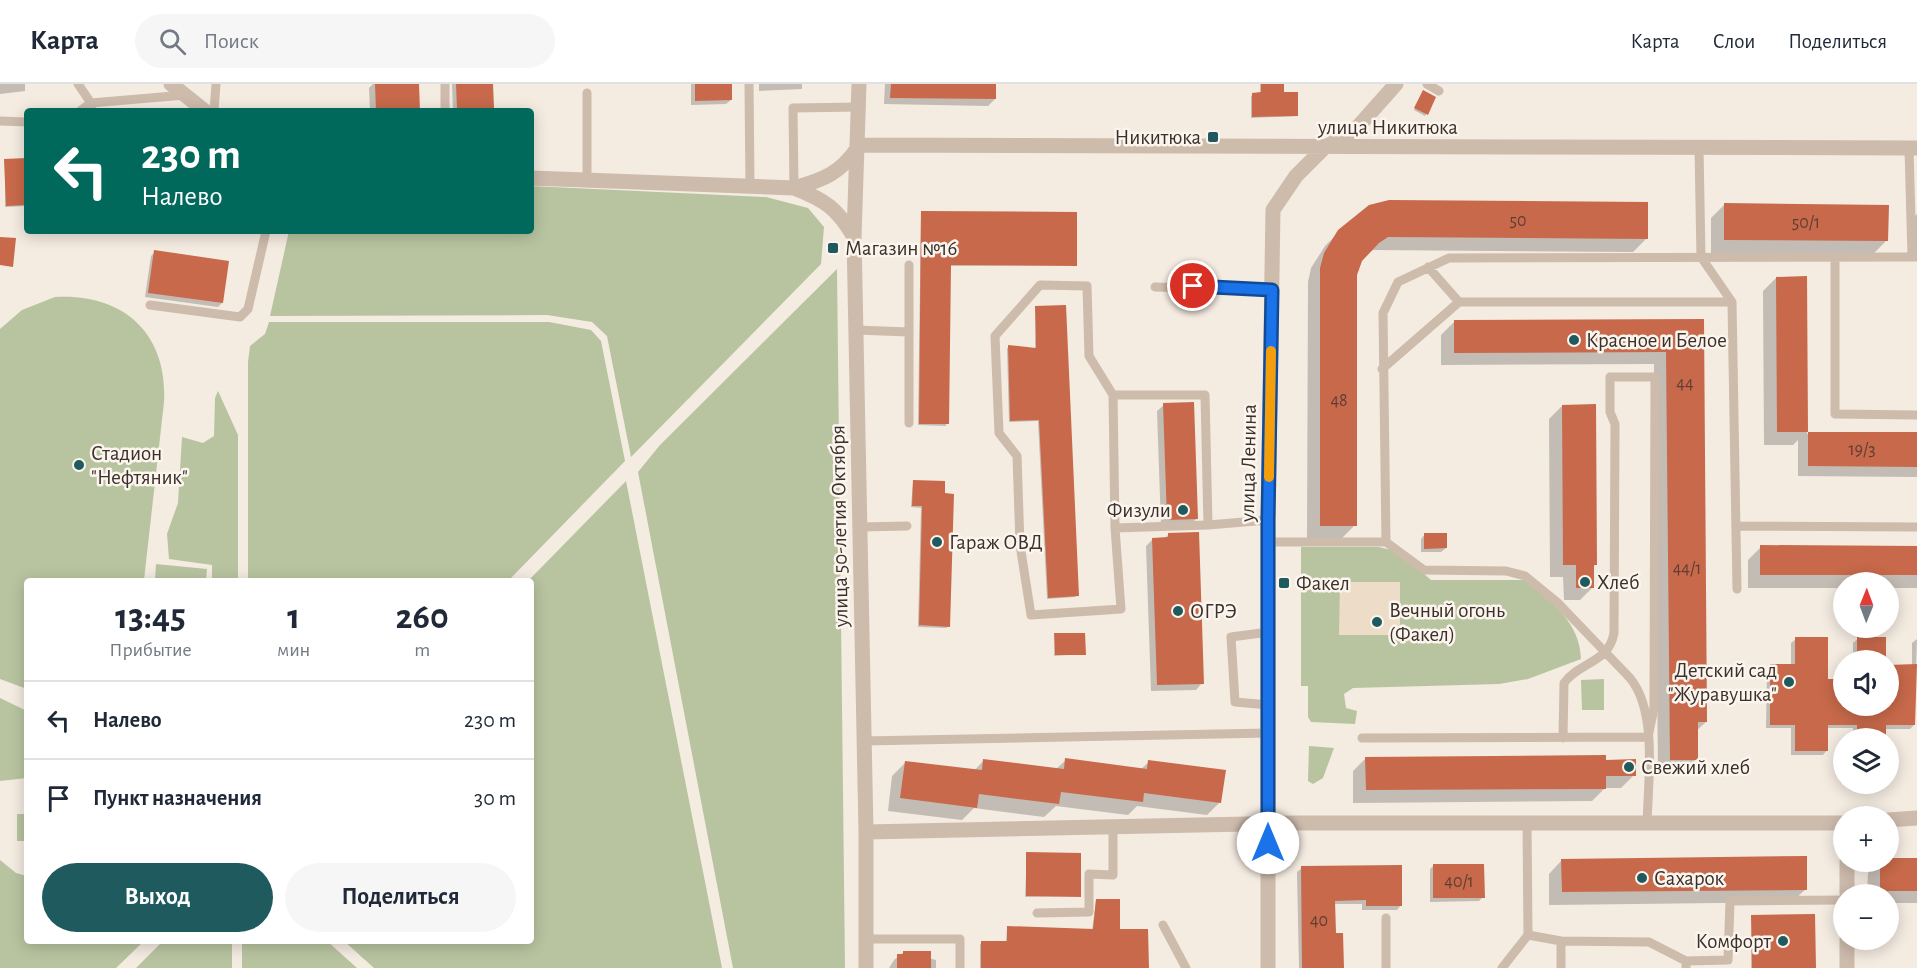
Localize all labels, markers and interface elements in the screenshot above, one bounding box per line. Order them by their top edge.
search box [135,14,555,68]
icon: search [156,25,189,58]
text: Карта [30,27,99,55]
text: Поиск [204,30,259,52]
text: Карта [1630,31,1680,52]
text: Слои [1713,31,1755,52]
text: Поделиться [1788,31,1887,52]
street label: улица Никитюка [1317,117,1458,138]
place label: Никитюка [1115,127,1201,148]
marker: Никитюка [1206,130,1220,144]
icon: left [42,132,120,210]
text: 230 m [141,134,241,176]
text: Налево [141,183,223,210]
house number: 50 [1509,212,1527,230]
house number: 50/1 [1792,214,1820,232]
place label: Магазин №16 [845,238,957,259]
marker: Магазин №16 [826,241,840,255]
pin [1167,260,1218,311]
icon: arrive [1176,269,1209,302]
place label: Красное и Белое [1586,330,1727,351]
marker: Красное и Белое [1567,333,1581,347]
house number: 44 [1676,375,1694,393]
house number: 48 [1330,392,1348,410]
street label: улица Ленина [1237,403,1260,523]
street label: улица 50-летия Октября [827,425,852,628]
house number: 19/3 [1848,441,1876,459]
place label: Стадион "Нефтяник" [91,443,188,488]
marker: Стадион "Нефтяник" [72,458,86,472]
place label: Физули [1107,500,1171,521]
marker: Физули [1176,503,1190,517]
place label: Гараж ОВД [949,532,1043,553]
marker: Гараж ОВД [930,535,944,549]
house number: 44/1 [1673,560,1701,578]
place label: Хлеб [1597,572,1639,593]
north arrow [1833,572,1899,638]
map controls [1833,572,1899,950]
place label: Факел [1296,573,1350,594]
marker: Хлеб [1578,575,1592,589]
marker: Факел [1277,576,1291,590]
text: 13:45 [115,599,186,635]
text: 1 [287,599,300,635]
text: 260 [396,599,449,635]
place label: Вечный огонь (Факел) [1389,600,1505,645]
place label: ОГРЭ [1190,601,1237,622]
marker: ОГРЭ [1171,604,1185,618]
marker: Вечный огонь (Факел) [1370,615,1384,629]
text: Прибытие [109,640,192,660]
text: мин [277,640,310,660]
text: m [414,640,430,660]
button: sound [1833,650,1899,716]
place label: Детский сад "Журавушка" [1668,660,1777,705]
marker: Детский сад "Журавушка" [1782,675,1796,689]
icon: left [42,704,75,737]
text: Налево [93,709,162,731]
text: 230 m [464,709,516,731]
button: layers [1833,728,1899,794]
place label: Свежий хлеб [1641,757,1750,778]
marker: Свежий хлеб [1622,760,1636,774]
icon: arrive [42,782,75,815]
text: Пункт назначения [93,787,262,809]
text: 30 m [474,787,516,809]
button: + [1833,806,1899,872]
position arrow [1236,811,1300,875]
button: Выход [42,863,273,932]
button: Поделиться [285,863,516,932]
place label: Сахарок [1654,868,1725,889]
marker: Сахарок [1635,871,1649,885]
house number: 40/1 [1444,873,1474,891]
button: − [1833,884,1899,950]
house number: 40 [1310,912,1328,930]
place label: Комфорт [1696,931,1771,952]
marker: Комфорт [1776,934,1790,948]

